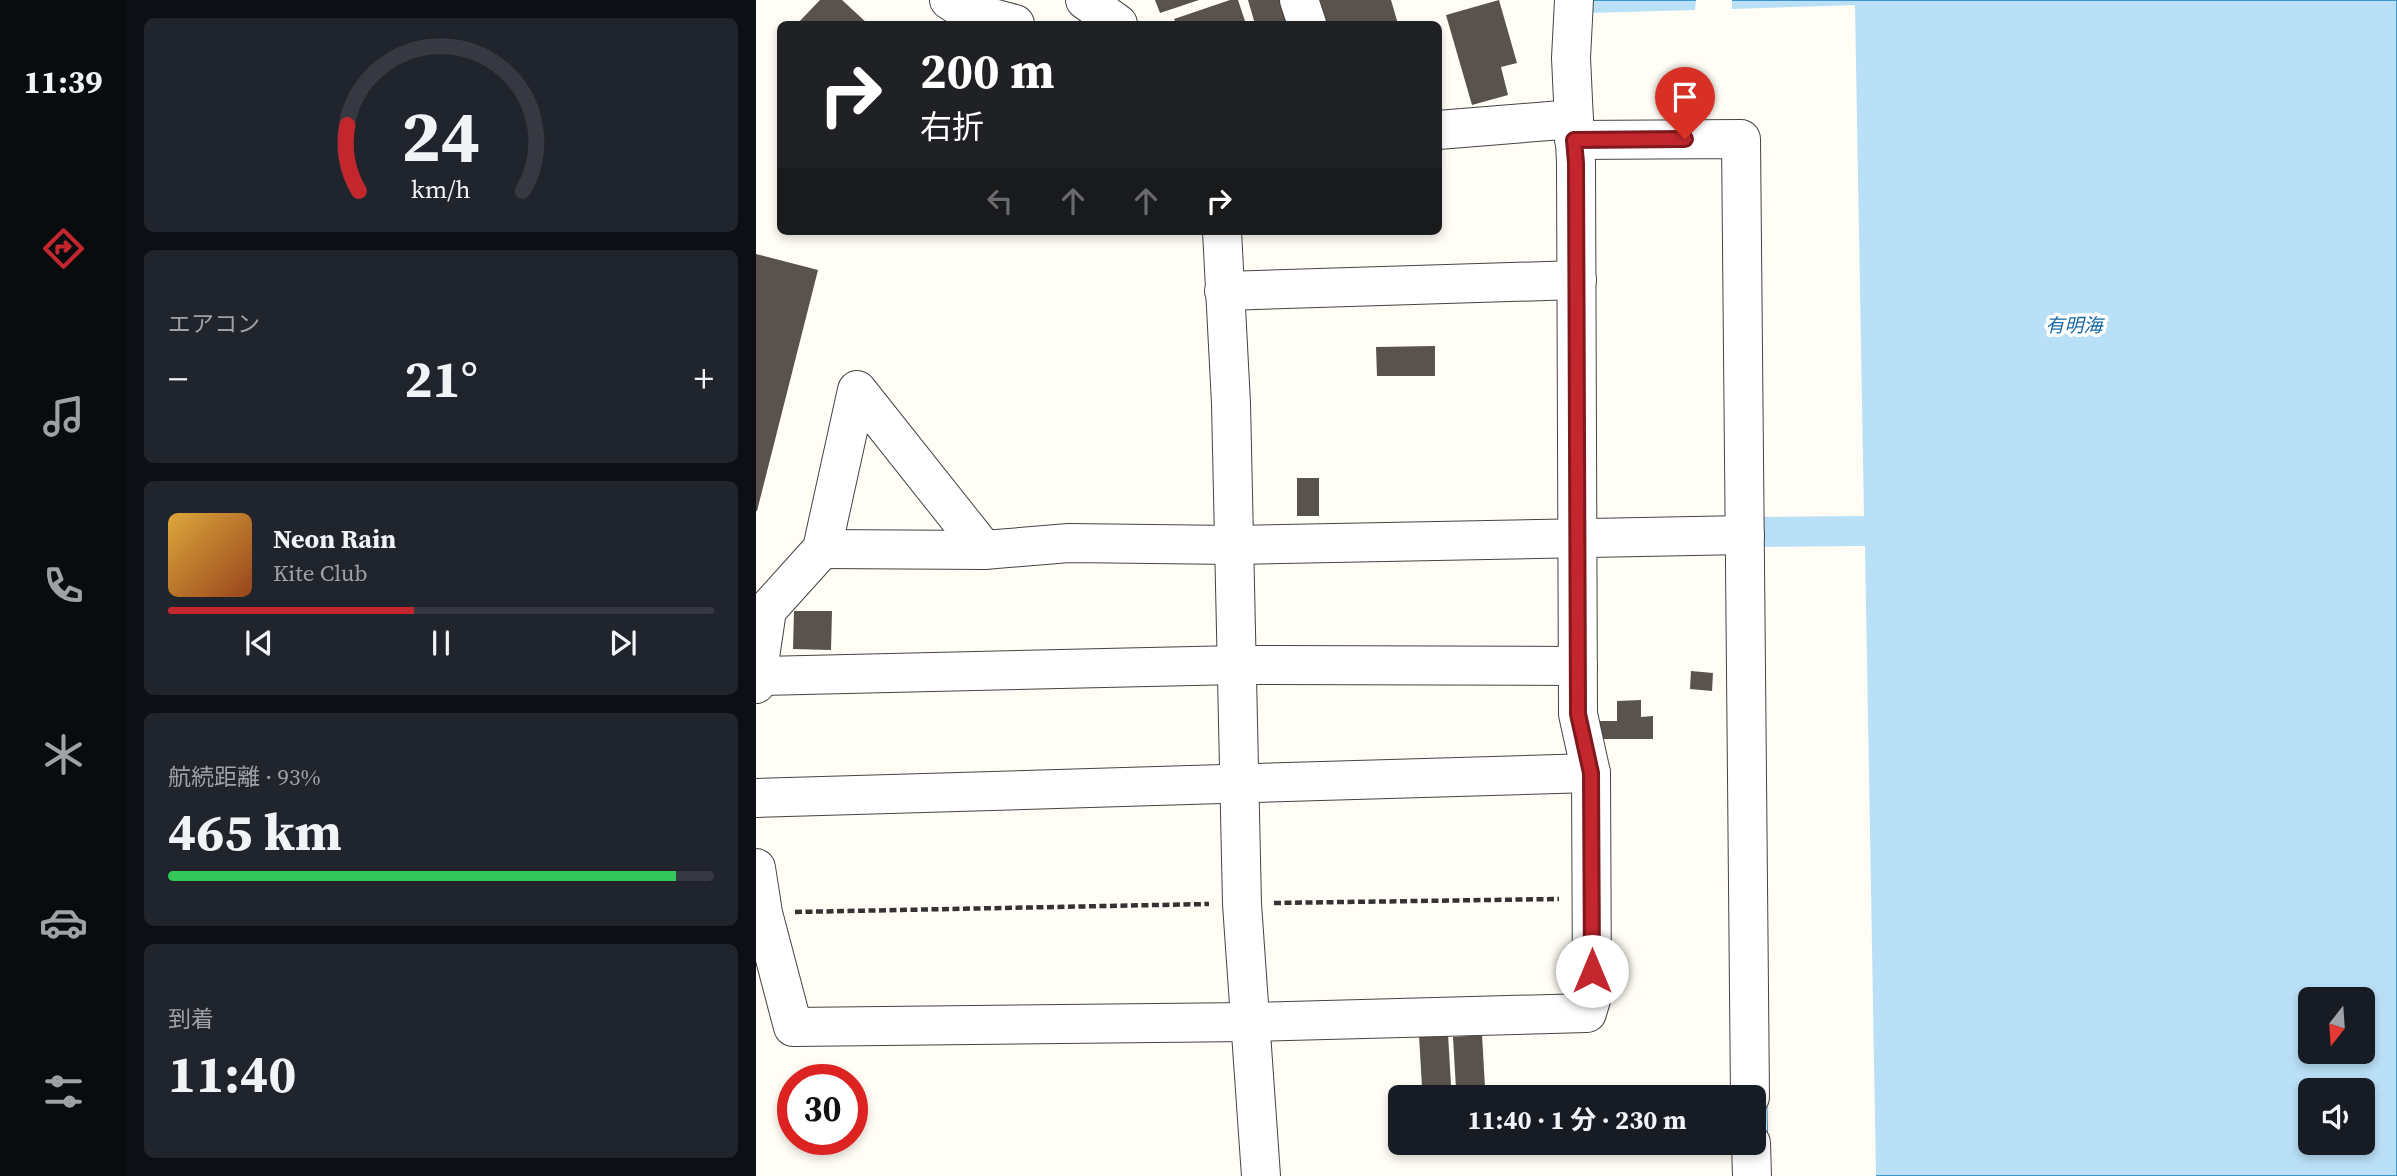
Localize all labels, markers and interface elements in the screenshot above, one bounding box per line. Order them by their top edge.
text: 200 m [920,37,1055,104]
icon: right [805,49,896,140]
text: 11:39 [24,60,102,104]
pin [1655,67,1715,139]
icon: arrive [1666,78,1704,116]
text: 24 [402,86,480,185]
text: 右折 [920,105,984,149]
text: km/h [411,172,471,206]
icon: left [981,182,1019,220]
icon: ahead [1054,182,1092,220]
icon: ahead [1127,182,1165,220]
icon: right [1200,182,1238,220]
icon: directions [39,224,88,273]
text: エアコン [168,308,260,340]
water label: 有明海 [2045,312,2105,338]
text: 21° [404,343,478,414]
text: − [168,353,188,405]
text: + [694,353,714,405]
icon: music [39,392,88,441]
text: Neon Rain [273,521,396,557]
text: Kite Club [273,557,368,589]
icon: phone [39,561,88,610]
icon: previous [240,624,278,662]
icon: pause [422,624,460,662]
icon: next [604,624,642,662]
icon: climate [39,730,88,779]
text: 航続距離 · 93% [168,761,321,793]
text: 465 km [168,796,342,867]
icon: car [39,898,88,947]
position arrow [1555,934,1629,1008]
north arrow [2298,987,2375,1064]
map controls [2298,987,2375,1155]
text: 到着 [168,1003,214,1035]
text: 11:40 [168,1038,296,1109]
speed limit sign: 30 [777,1064,868,1155]
icon: filters [39,1067,88,1116]
button: sound [2298,1078,2375,1155]
text: 11:40 · 1 分 · 230 m [1467,1102,1687,1138]

